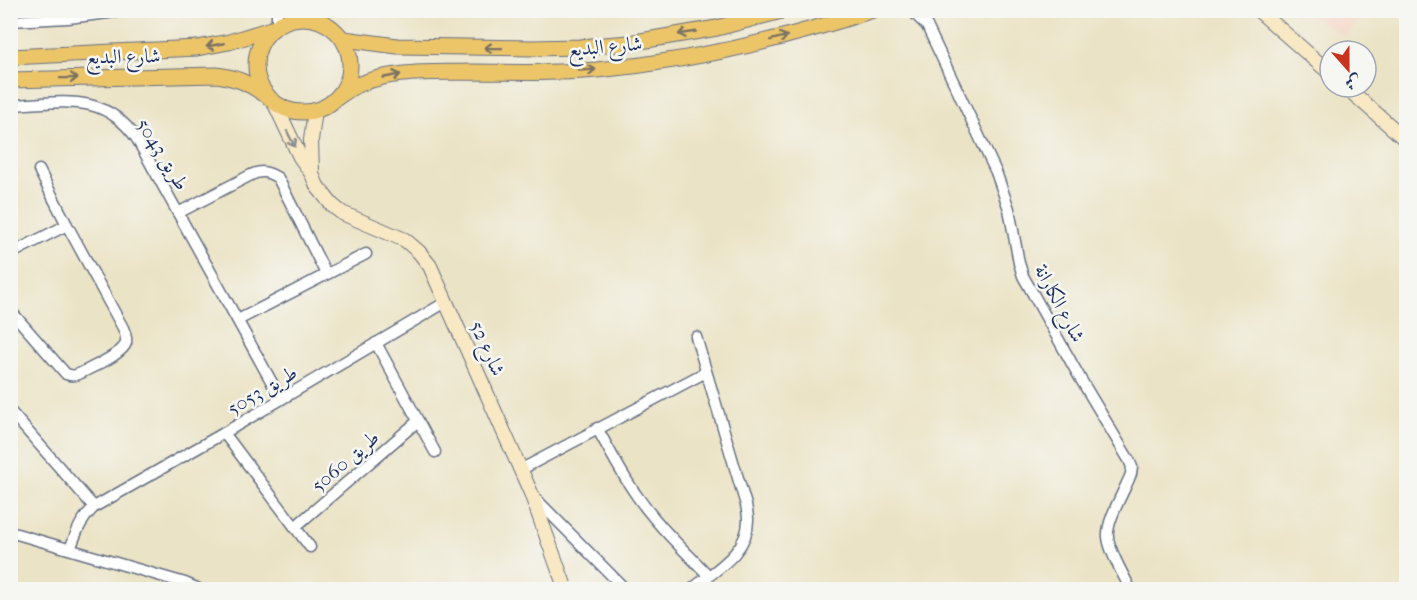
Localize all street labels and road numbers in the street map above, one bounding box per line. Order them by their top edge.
street label: شارع البديع [567,32,644,67]
street label: شارع البديع [85,44,161,75]
street label: طريق 5043 [131,114,194,195]
street label: شارع الكارانة [1024,260,1090,349]
street label: شارع 52 [460,317,510,382]
street label: طريق 5053 [223,361,302,421]
street label: طريق 5060 [307,426,385,498]

